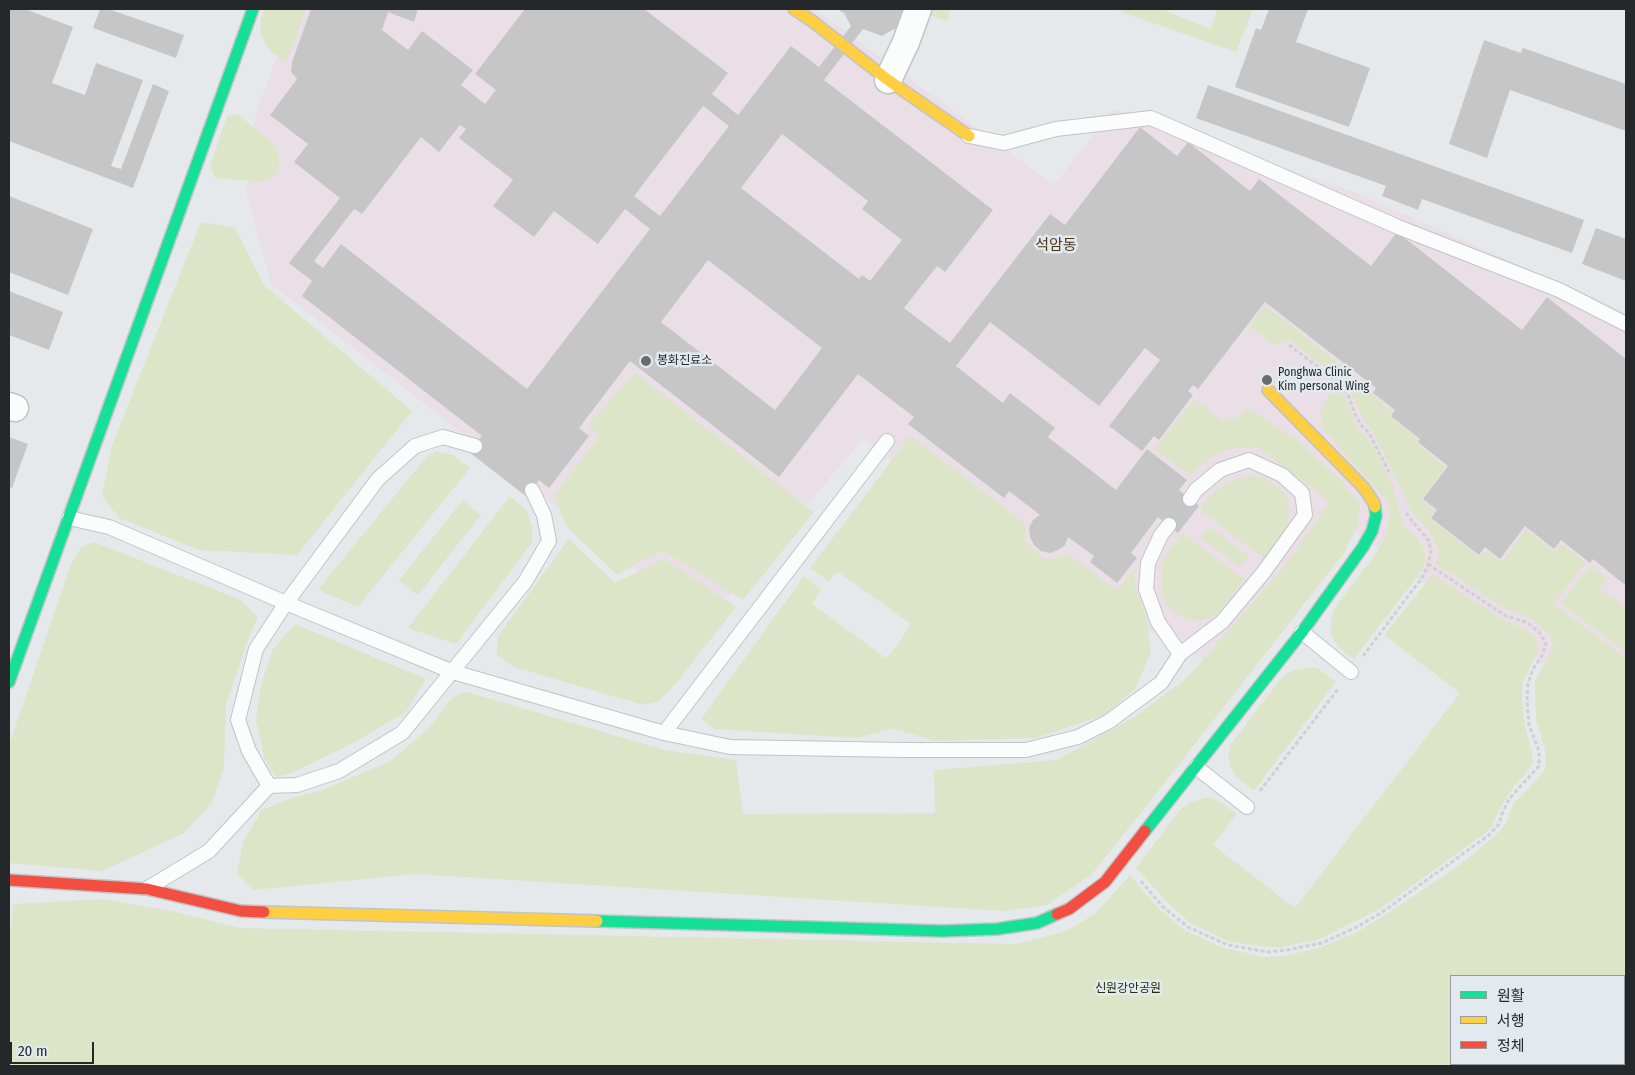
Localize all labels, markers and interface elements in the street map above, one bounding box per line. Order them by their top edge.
district label: 석암동 [1035,237,1077,255]
marker: 봉화진료소 [639,354,653,368]
place label: 봉화진료소 [657,354,712,368]
place label: Ponghwa Clinic Kim personal Wing [1278,366,1369,394]
marker: Ponghwa Clinic Kim personal Wing [1260,373,1274,387]
legend [1450,975,1625,1065]
park label: 신원강안공원 [1095,982,1161,996]
text: 원활 [1497,987,1525,1005]
text: 서행 [1497,1012,1525,1030]
scale bar [12,1032,96,1064]
text: 정체 [1497,1037,1525,1055]
text: 20 m [18,1042,48,1060]

